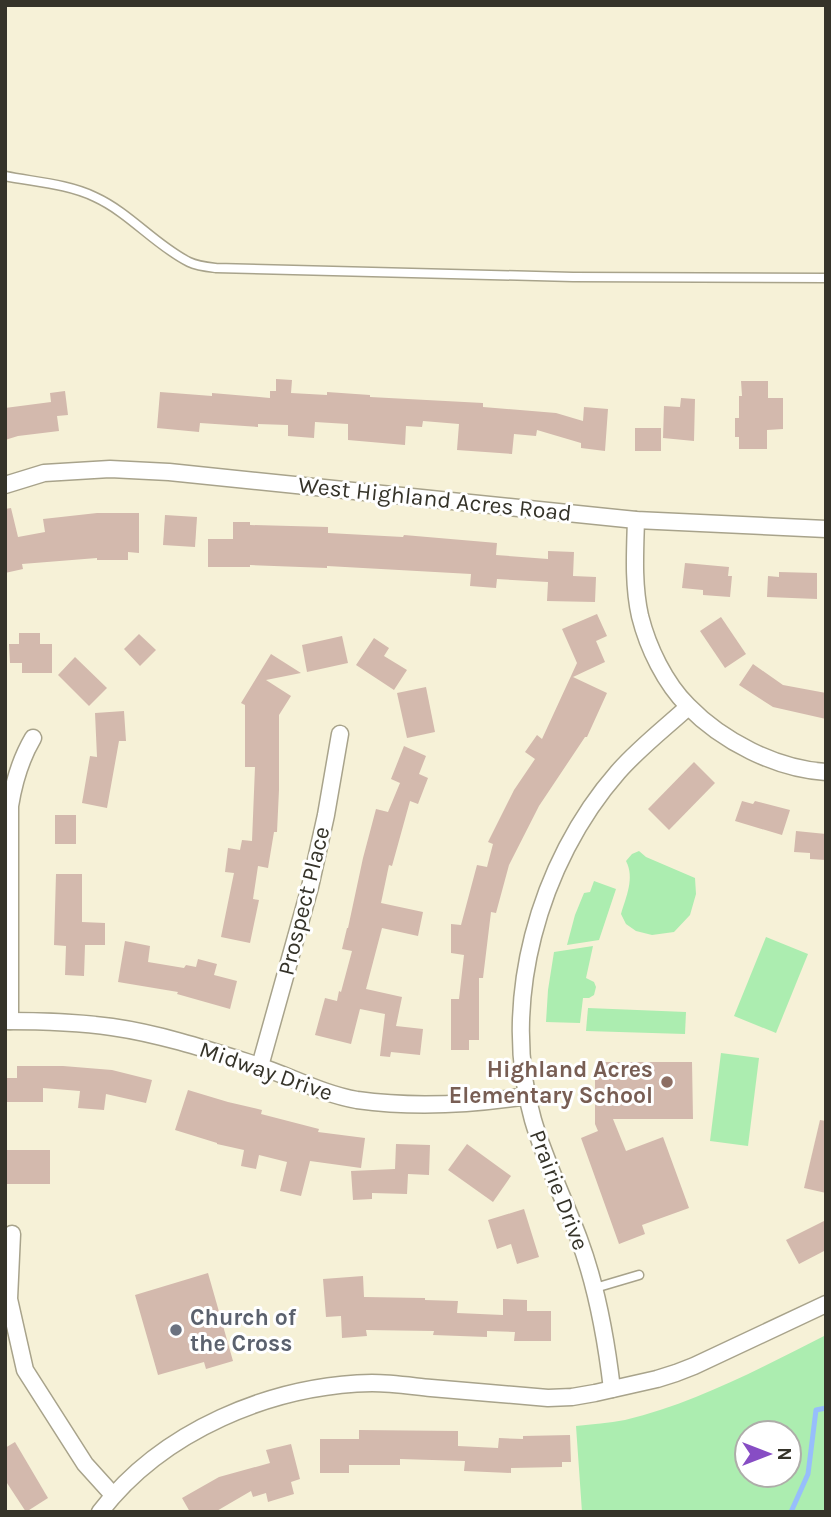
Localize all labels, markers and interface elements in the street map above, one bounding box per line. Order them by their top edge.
street label: West Highland Acres Road [297,471,573,527]
street label: Prospect Place [272,824,336,978]
street label: Midway Drive [196,1036,336,1106]
place label: Highland Acres Elementary School [449,1056,653,1109]
marker: Highland Acres Elementary School [659,1074,675,1090]
street label: Prairie Drive [524,1126,594,1254]
place label: Church of the Cross [190,1304,297,1357]
marker: Church of the Cross [168,1322,184,1338]
north arrow [733,1419,803,1489]
text: N [773,1447,795,1461]

